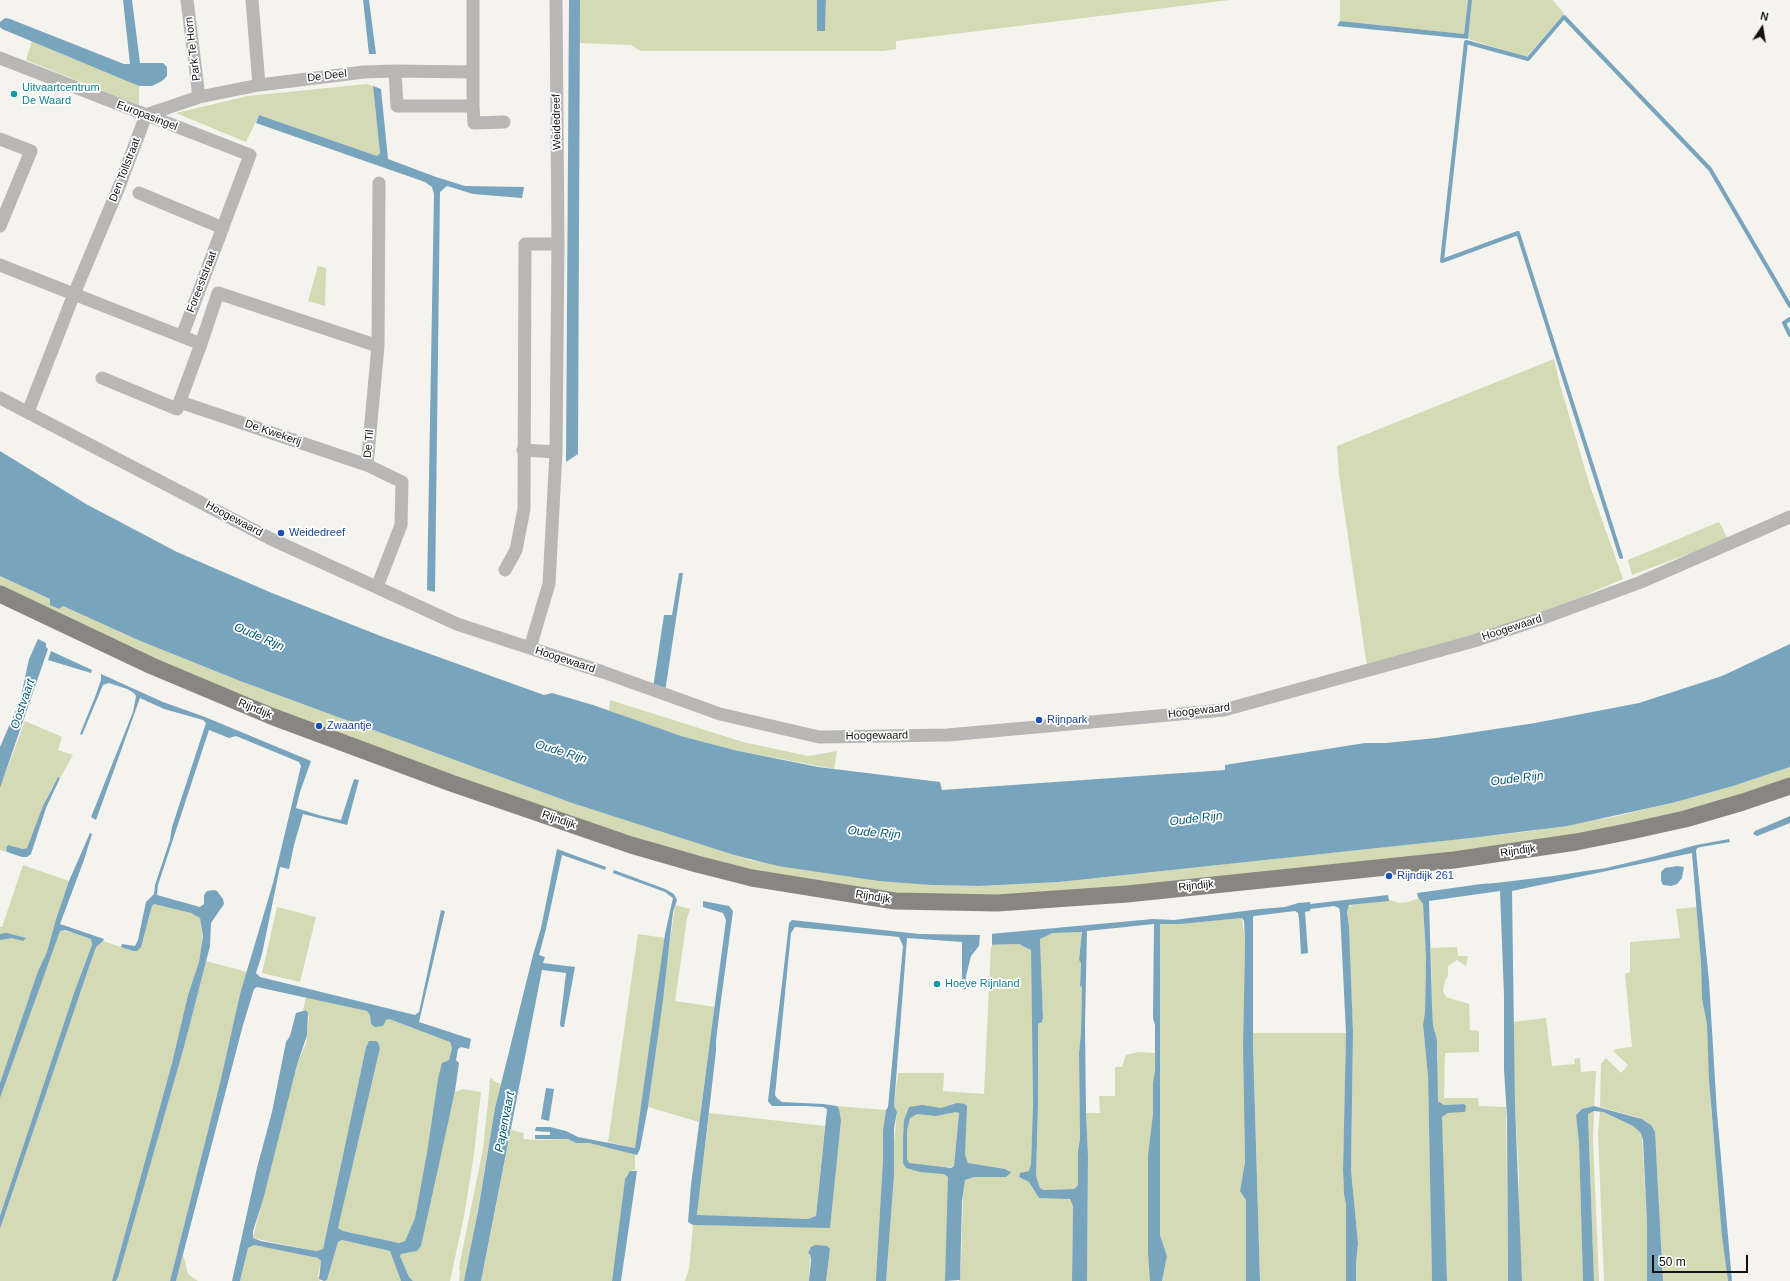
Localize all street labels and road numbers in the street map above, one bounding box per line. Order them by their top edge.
street label: Park Te Horn [183,16,203,82]
street label: De Deel [306,67,348,85]
street label: Weidedreef [550,94,564,150]
street label: Europasingel [115,98,179,134]
street label: Den Tollstraat [107,136,143,204]
street label: Foreeststraat [184,249,220,315]
street label: De Kwekerij [243,417,303,449]
street label: De Til [361,429,377,459]
street label: Hoogewaard [203,499,265,539]
street label: Hoogewaard [1480,612,1544,644]
street label: Hoogewaard [533,644,597,676]
street label: Rijndijk [236,696,274,722]
street label: Hoogewaard [1167,701,1231,721]
street label: Hoogewaard [846,729,908,743]
street label: Rijndijk [540,808,578,832]
street label: Rijndijk [1500,842,1536,860]
street label: Rijndijk [1178,878,1214,894]
street label: Rijndijk [854,888,892,906]

